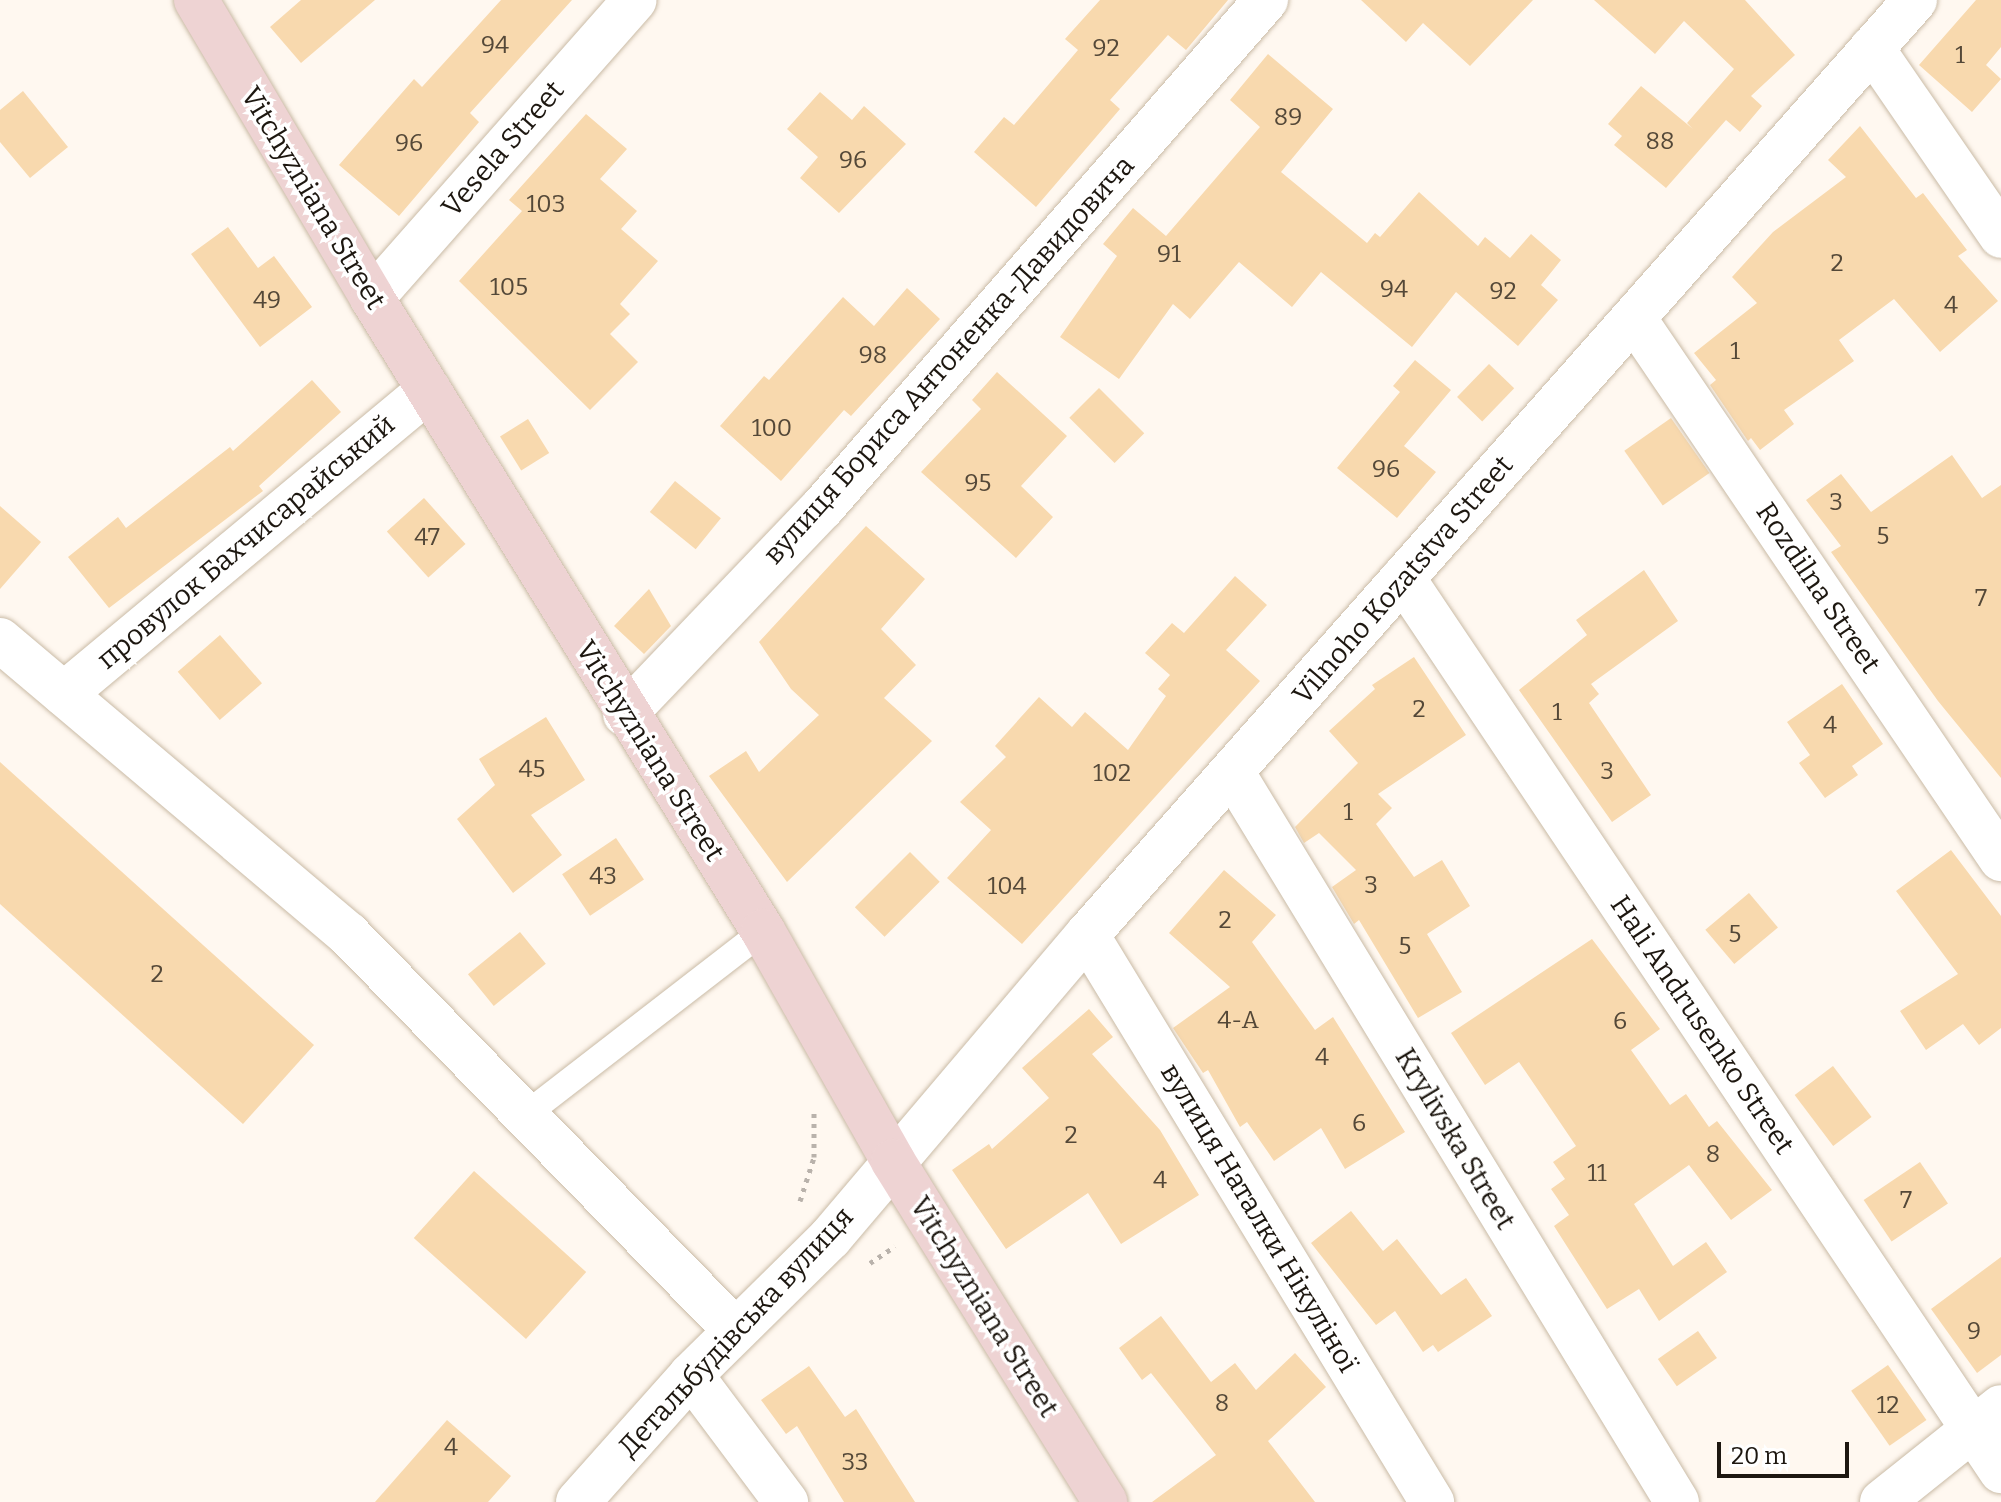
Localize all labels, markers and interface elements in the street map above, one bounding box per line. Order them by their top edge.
house number: 94 [481,32,509,60]
house number: 92 [1092,35,1120,63]
house number: 1 [1955,42,1965,70]
street label: Vesela Street [435,74,571,224]
street label: Vitchyzniana Street [233,81,393,315]
house number: 89 [1274,104,1302,132]
house number: 88 [1646,128,1674,156]
house number: 96 [395,130,423,158]
house number: 96 [839,147,867,175]
street label: вулиця Бориса Антоненка-Давидовича [757,149,1141,571]
house number: 103 [527,191,565,219]
house number: 91 [1157,241,1181,269]
house number: 2 [1830,250,1844,278]
house number: 105 [490,274,528,302]
house number: 94 [1380,276,1408,304]
house number: 92 [1489,278,1517,306]
house number: 49 [253,287,281,315]
house number: 4 [1944,292,1958,320]
house number: 1 [1730,338,1740,366]
house number: 98 [859,342,887,370]
street label: провулок Бахчисарайський [90,408,402,676]
house number: 100 [752,415,792,443]
street label: Vilnoho Kozatstva Street [1286,449,1520,711]
house number: 96 [1372,456,1400,484]
house number: 95 [965,470,991,498]
house number: 3 [1829,489,1843,517]
street label: Rozdilna Street [1749,496,1887,680]
house number: 5 [1877,523,1889,551]
house number: 47 [414,524,440,552]
house number: 7 [1975,585,1987,613]
street label: Vitchyzniana Street [569,635,731,867]
house number: 2 [1412,696,1426,724]
house number: 1 [1552,699,1562,727]
house number: 4 [1823,712,1837,740]
house number: 45 [519,756,545,784]
house number: 3 [1600,758,1614,786]
house number: 102 [1093,760,1131,788]
house number: 1 [1343,799,1353,827]
house number: 43 [589,863,617,891]
house number: 3 [1364,872,1378,900]
house number: 104 [987,873,1027,901]
street label: Hali Andrusenko Street [1603,889,1801,1161]
house number: 2 [1218,907,1232,935]
house number: 5 [1729,921,1741,949]
house number: 5 [1399,933,1411,961]
house number: 2 [150,961,164,989]
house number: 4-А [1217,1007,1259,1035]
house number: 6 [1613,1008,1627,1036]
street label: Krylivska Street [1388,1042,1522,1236]
house number: 4 [1315,1044,1329,1072]
street label: вулиця Наталки Нікуліної [1153,1057,1365,1379]
house number: 6 [1352,1110,1366,1138]
house number: 2 [1064,1122,1078,1150]
house number: 8 [1706,1141,1720,1169]
house number: 11 [1587,1160,1607,1188]
house number: 4 [1153,1167,1167,1195]
house number: 7 [1900,1187,1912,1215]
street label: Vitchyzniana Street [903,1191,1065,1423]
street label: Детальбудівська вулиця [612,1200,860,1464]
house number: 9 [1967,1318,1981,1346]
house number: 8 [1215,1390,1229,1418]
house number: 12 [1877,1392,1899,1420]
scale bar [1721,1426,1853,1476]
house number: 4 [444,1434,458,1462]
text: 20 m [1731,1442,1787,1470]
house number: 33 [842,1449,868,1477]

